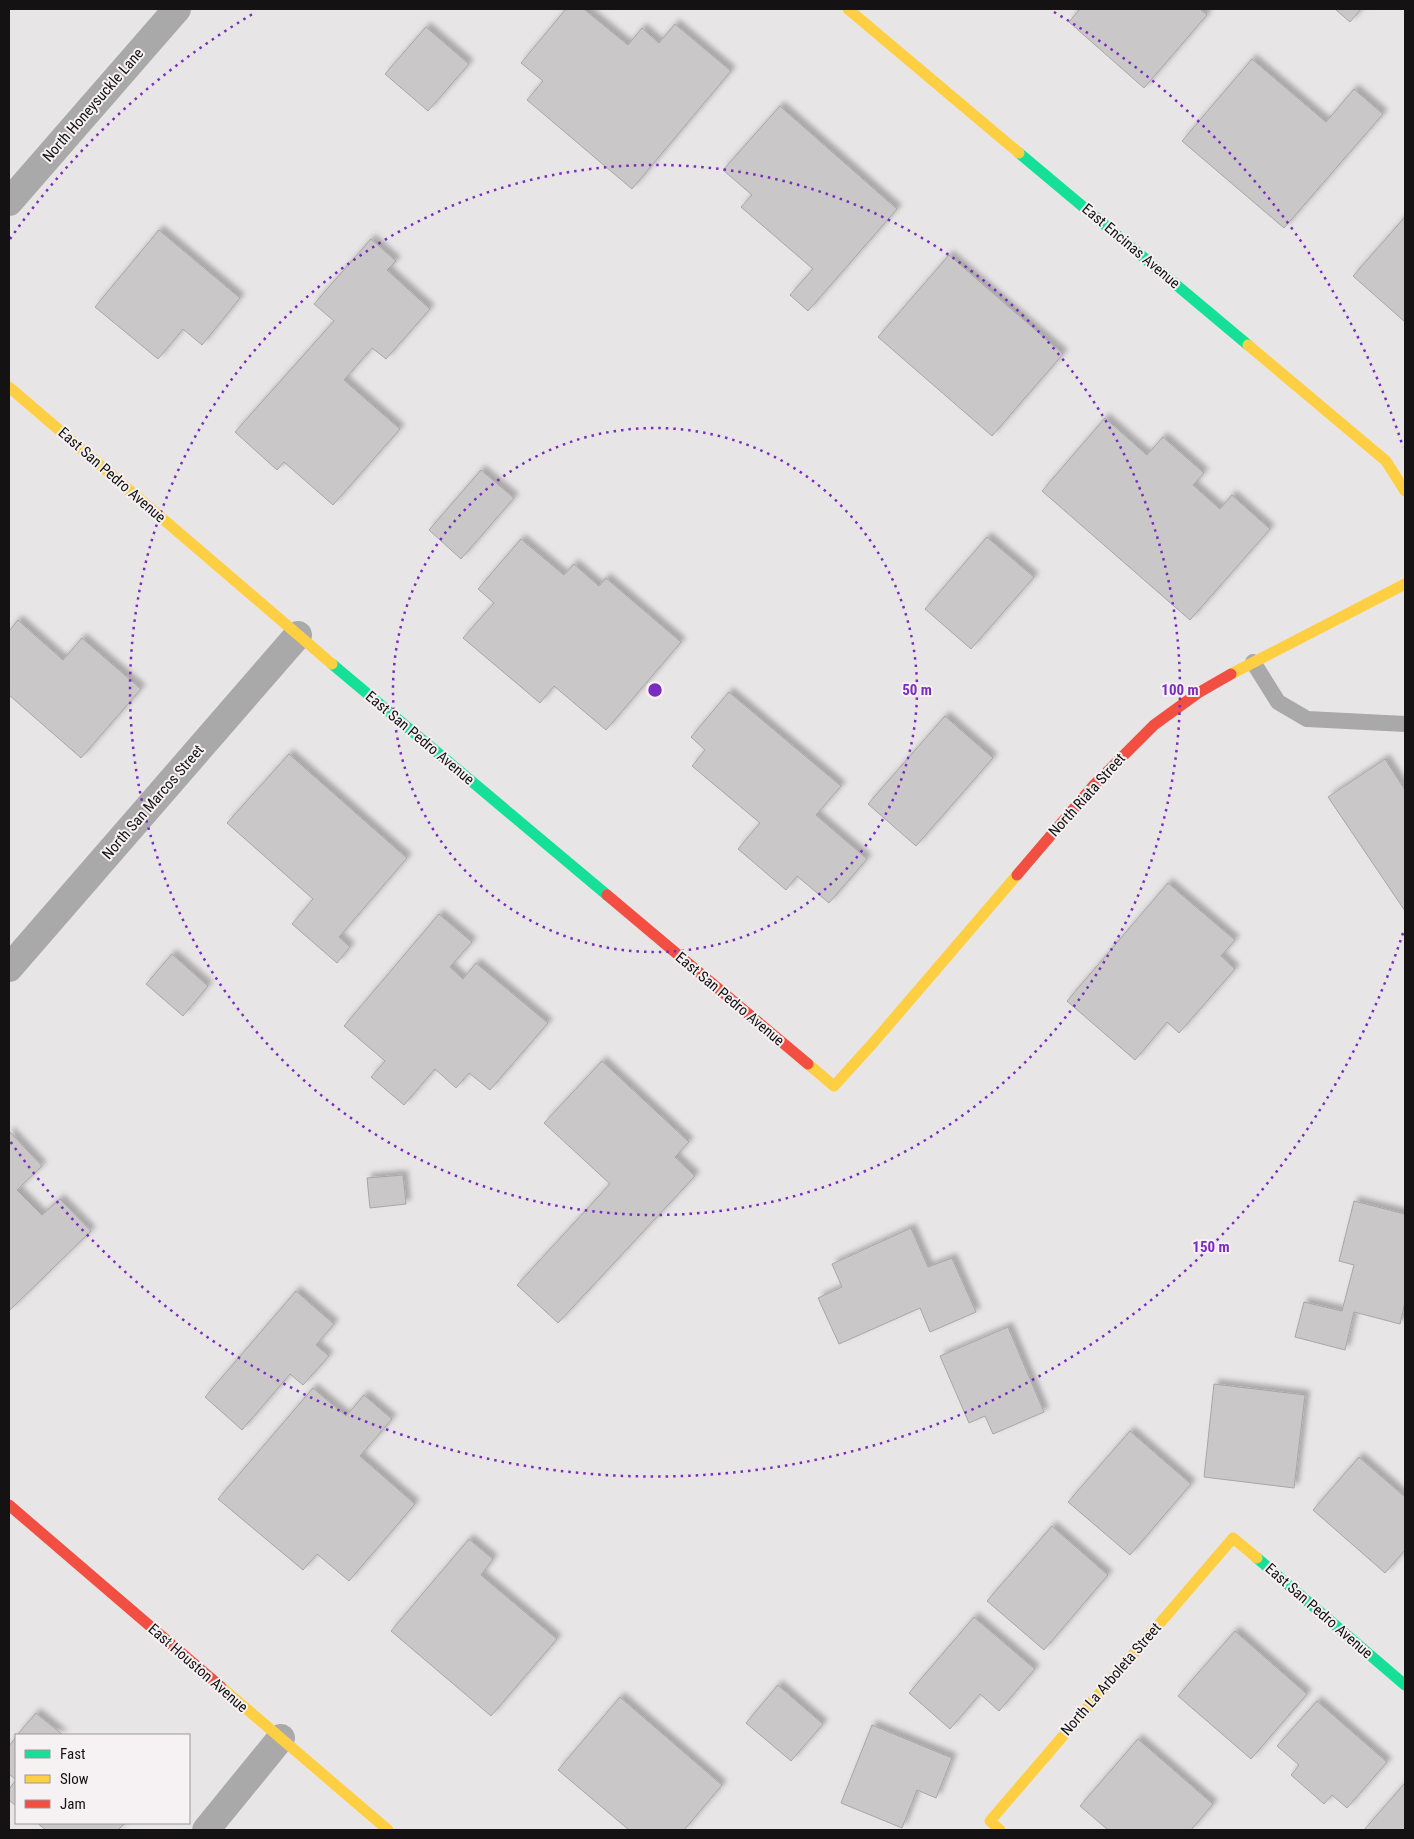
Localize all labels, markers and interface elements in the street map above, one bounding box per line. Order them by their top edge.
street label: North Honeysuckle Lane [39,45,147,165]
street label: East Encinas Avenue [1078,200,1184,292]
street label: East San Pedro Avenue [55,423,169,527]
centre of rings [646,681,664,699]
text: 50 m [902,681,932,699]
text: 100 m [1161,681,1199,699]
street label: East San Pedro Avenue [362,687,478,789]
street label: North San Marcos Street [99,741,207,863]
street label: North Riata Street [1045,750,1129,840]
street label: East San Pedro Avenue [672,948,788,1050]
text: 150 m [1192,1238,1230,1256]
street label: East San Pedro Avenue [1262,1559,1376,1663]
street label: North La Arboleta Street [1057,1619,1165,1739]
street label: East Houston Avenue [145,1620,251,1716]
legend [15,1734,190,1824]
text: Fast [60,1745,85,1763]
text: Slow [60,1770,89,1788]
text: Jam [60,1795,86,1813]

